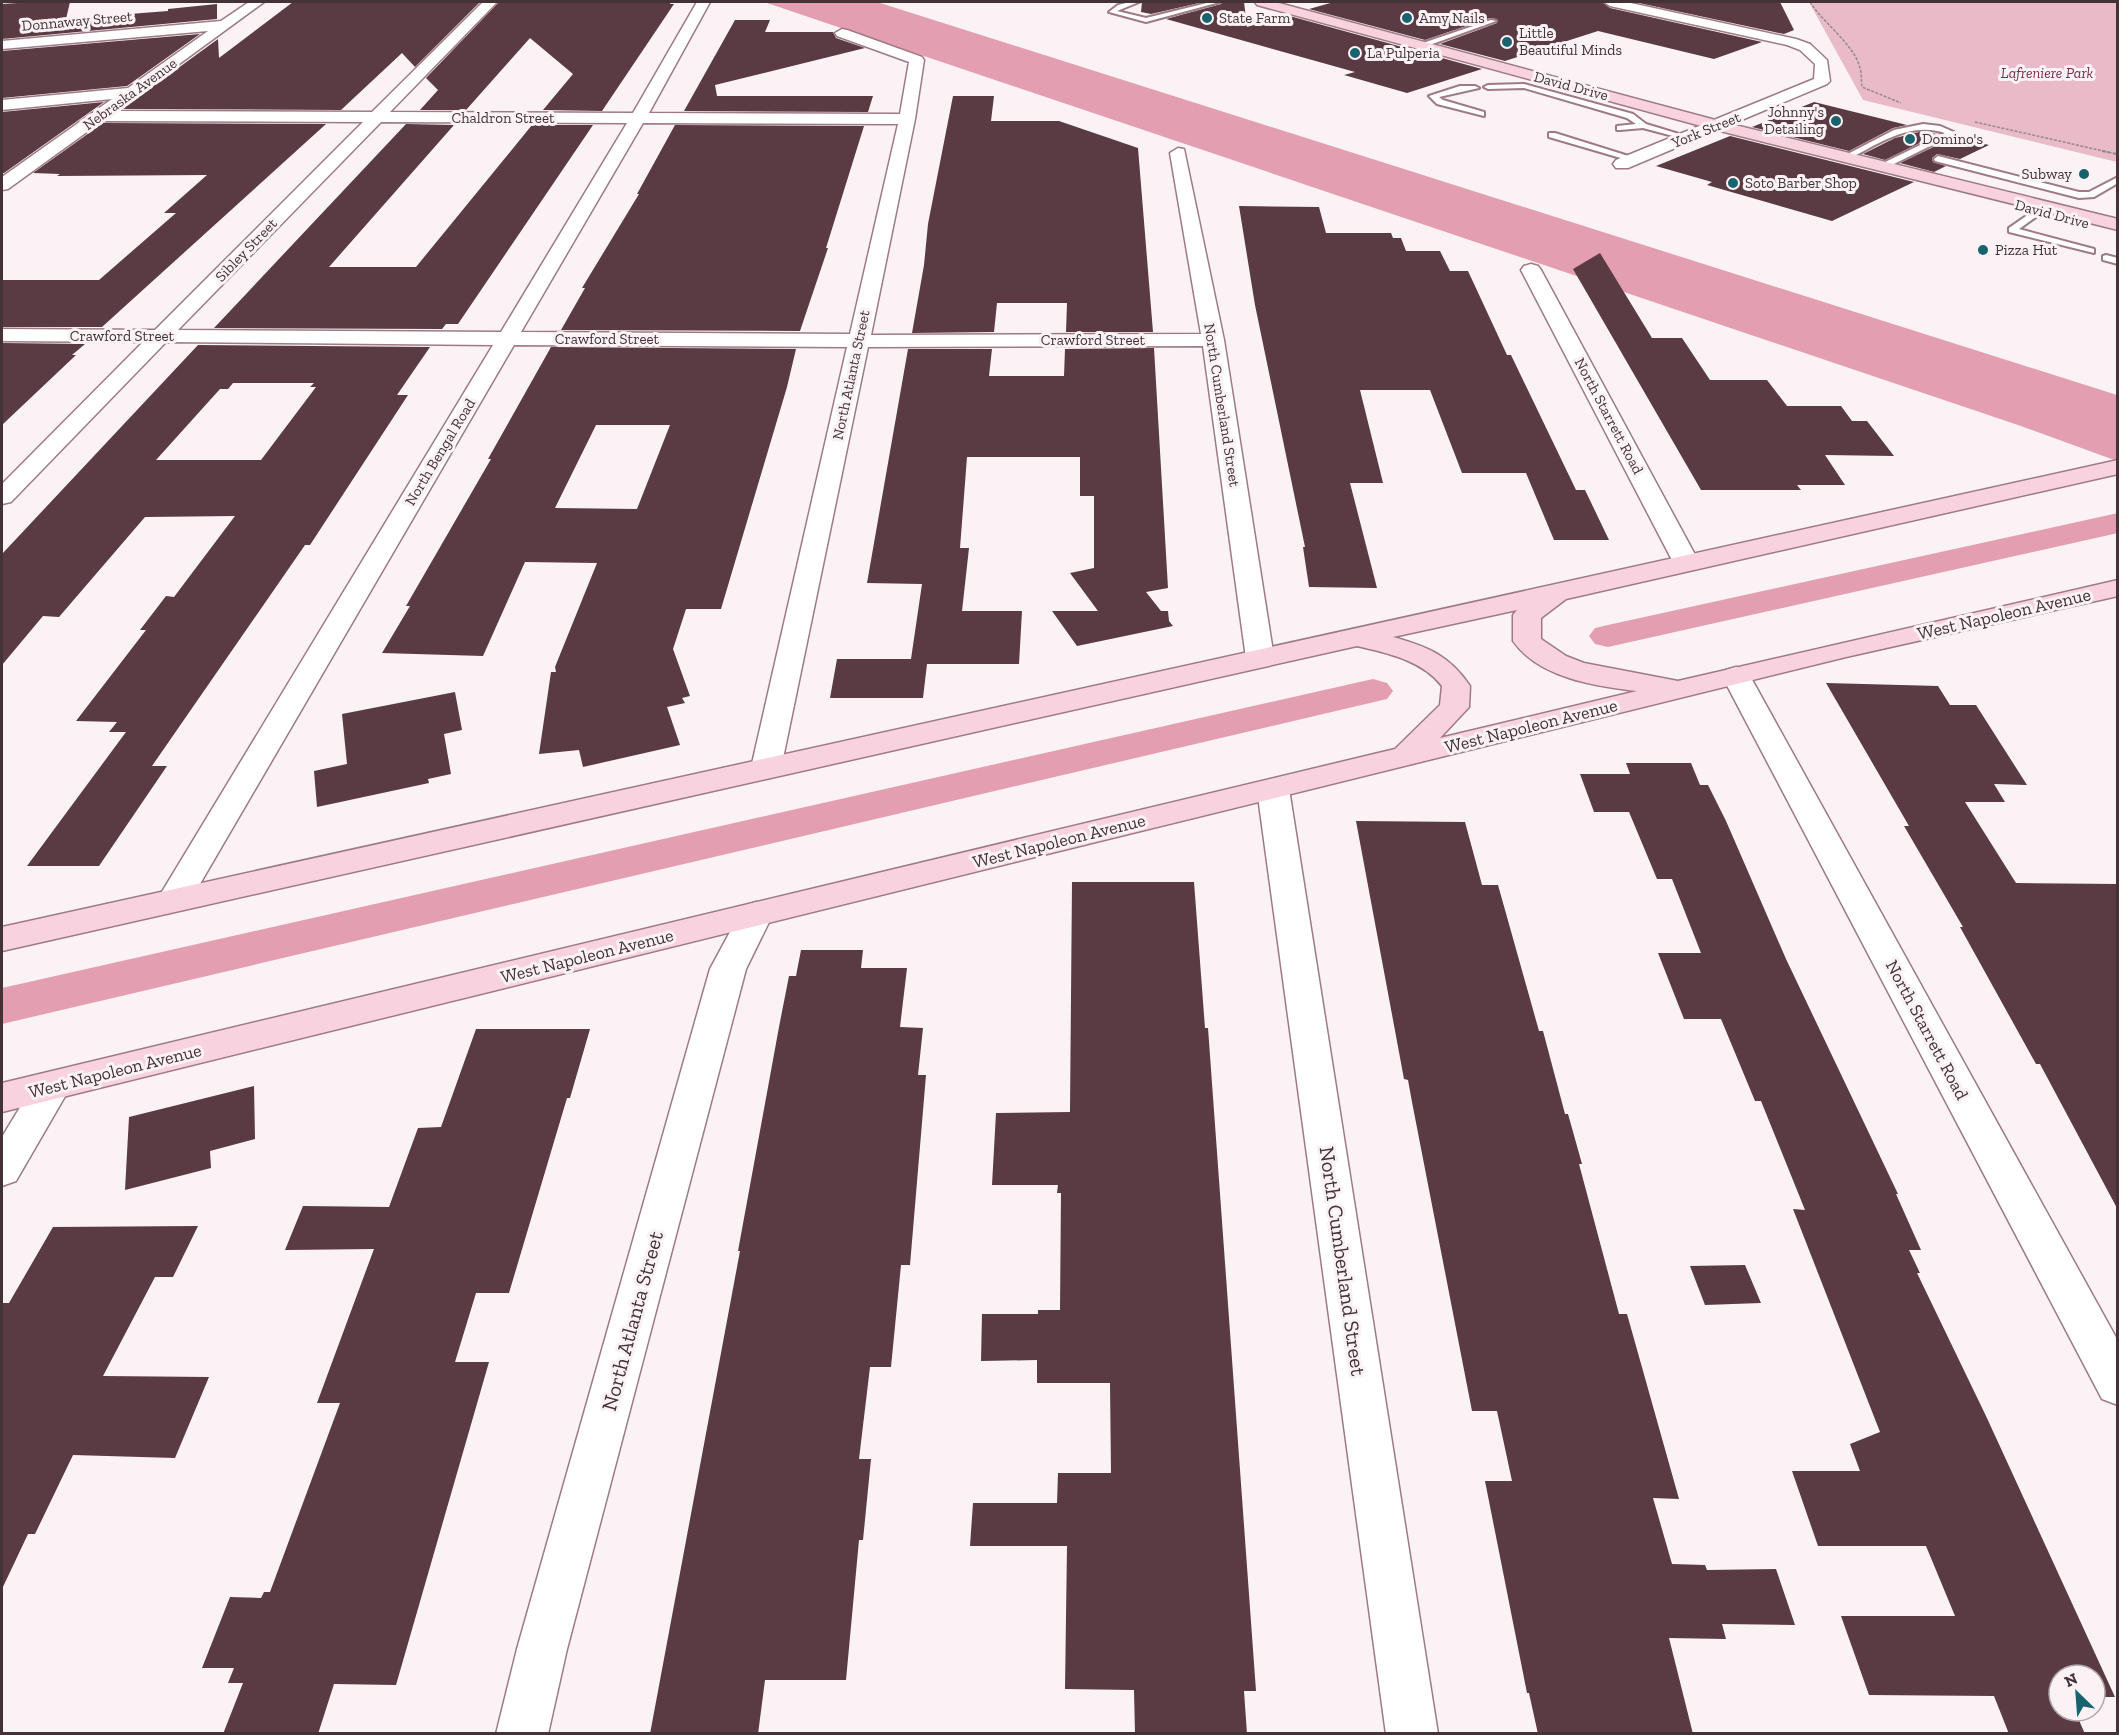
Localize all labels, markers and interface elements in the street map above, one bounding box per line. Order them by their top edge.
street label: Donnaway Street [21,7,134,35]
place label: State Farm [1219,9,1291,27]
place label: Amy Nails [1419,9,1485,27]
marker: State Farm [1200,11,1214,25]
marker: Amy Nails [1400,11,1414,25]
place label: Little Beautiful Minds [1519,24,1622,59]
marker: Little Beautiful Minds [1500,35,1514,49]
place label: La Pulperia [1367,44,1440,62]
marker: La Pulperia [1348,46,1362,60]
street label: Nebraska Avenue [80,54,180,134]
park label: Lafreniere Park [2001,64,2094,82]
street label: David Drive [1532,67,1610,105]
place label: Johnny's Detailing [1764,103,1824,138]
street label: York Street [1668,108,1743,152]
street label: Chaldron Street [451,109,555,127]
marker: Johnny's Detailing [1829,114,1843,128]
place label: Domino's [1922,130,1983,148]
marker: Domino's [1903,132,1917,146]
place label: Subway [2022,165,2072,183]
marker: Subway [2077,167,2091,181]
place label: Soto Barber Shop [1745,174,1857,192]
marker: Soto Barber Shop [1726,176,1740,190]
street label: David Drive [2013,195,2091,233]
street label: Sibley Street [211,214,281,285]
place label: Pizza Hut [1995,241,2058,259]
marker: Pizza Hut [1976,243,1990,257]
street label: North Atlanta Street [828,308,874,442]
street label: North Cumberland Street [1200,322,1244,488]
street label: Crawford Street [70,327,175,345]
street label: Crawford Street [555,330,660,348]
street label: Crawford Street [1041,331,1146,349]
street label: North Starrett Road [1571,355,1648,478]
street label: North Bengal Road [401,395,479,509]
street label: West Napoleon Avenue [1915,583,2093,645]
street label: West Napoleon Avenue [1442,694,1620,758]
street label: West Napoleon Avenue [970,809,1148,873]
street label: West Napoleon Avenue [498,924,676,988]
street label: North Starrett Road [1881,956,1973,1104]
street label: West Napoleon Avenue [26,1039,204,1103]
street label: North Cumberland Street [1315,1145,1372,1377]
street label: North Atlanta Street [596,1228,668,1414]
north arrow [2047,1663,2107,1723]
text: N [2061,1669,2080,1691]

